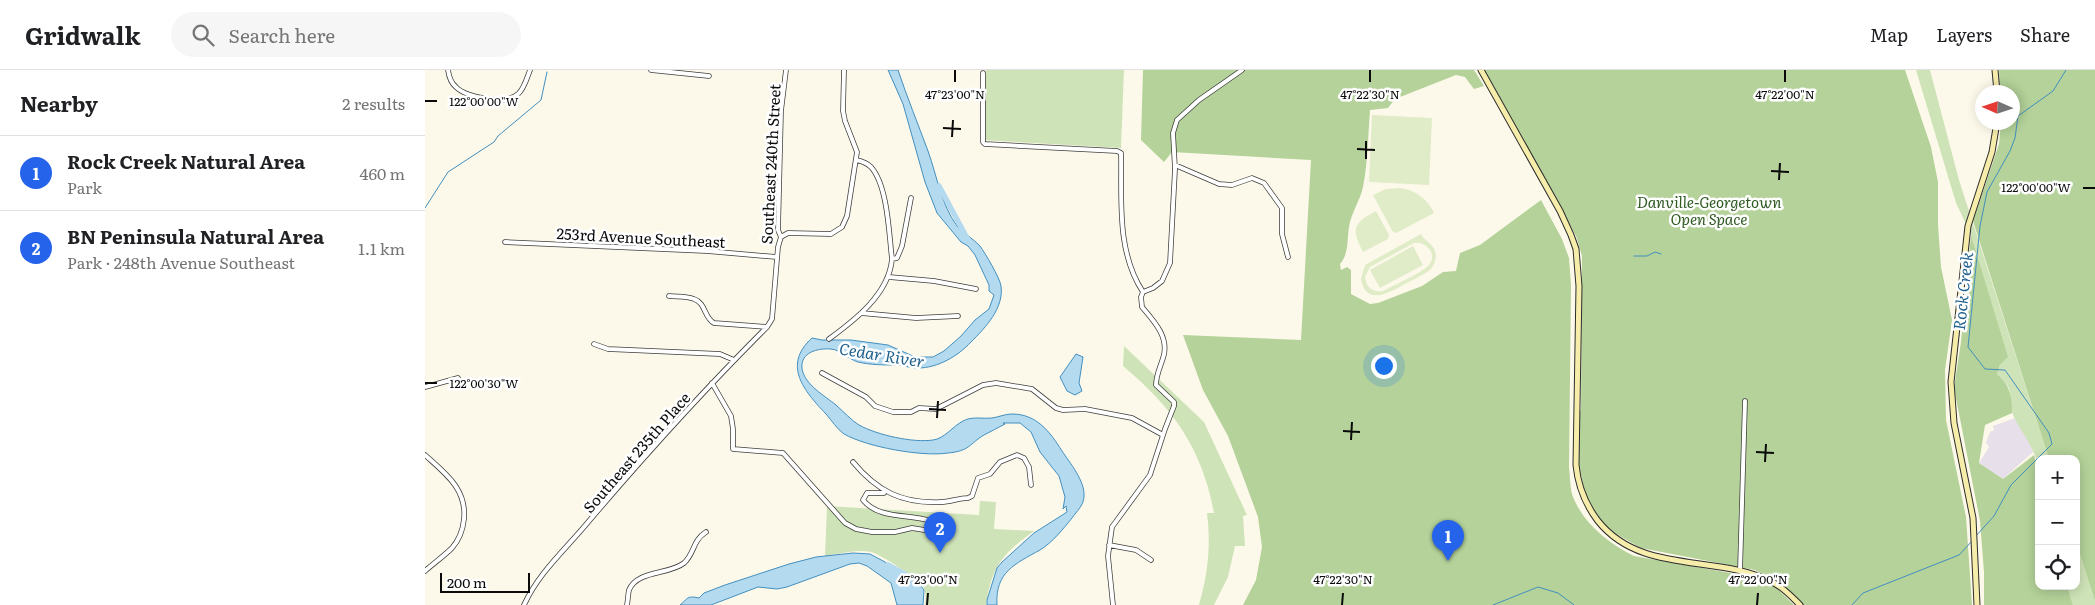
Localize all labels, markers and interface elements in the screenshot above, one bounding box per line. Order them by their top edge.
search box [171,12,521,57]
text: Gridwalk [25,17,141,52]
icon: search [189,21,217,49]
text: Search here [229,21,335,49]
text: Map [1870,21,1908,48]
text: Layers [1936,21,1992,48]
text: Share [2020,21,2070,48]
street label: Southeast 240th Street [754,83,786,245]
text: 47°23'00"N [925,85,985,103]
text: 47°22'30"N [1340,85,1400,103]
text: 47°22'00"N [1755,85,1815,103]
north arrow [1975,85,2020,130]
text: Nearby [20,87,98,118]
text: 2 results [342,91,405,115]
text: 122°00'00"W [449,92,519,110]
text: Rock Creek Natural Area [67,147,305,175]
text: 1 [33,161,39,185]
text: 460 m [360,161,405,185]
text: Park [67,175,102,199]
text: 122°00'00"W [2001,178,2071,196]
park label: Danville-Georgetown Open Space [1637,190,1781,230]
street label: 253rd Avenue Southeast [556,221,726,253]
text: BN Peninsula Natural Area [67,222,324,250]
text: 2 [32,236,40,260]
text: 1.1 km [358,236,405,260]
text: Park · 248th Avenue Southeast [67,250,295,274]
water label: Rock Creek [1946,251,1978,331]
water label: Cedar River [838,335,926,373]
your location [1371,353,1397,379]
text: 122°00'30"W [450,374,518,392]
street label: Southeast 235th Place [577,386,695,518]
map controls [2035,455,2080,590]
button: + [2035,455,2080,500]
button: − [2035,500,2080,545]
pin: 2 [924,512,956,553]
pin: 1 [1432,520,1464,561]
button: locate [2035,545,2080,590]
scale bar [440,570,530,593]
text: 47°23'00"N [898,570,958,588]
text: 47°22'30"N [1313,570,1373,588]
text: 47°22'00"N [1728,570,1788,588]
text: 200 m [447,572,487,592]

